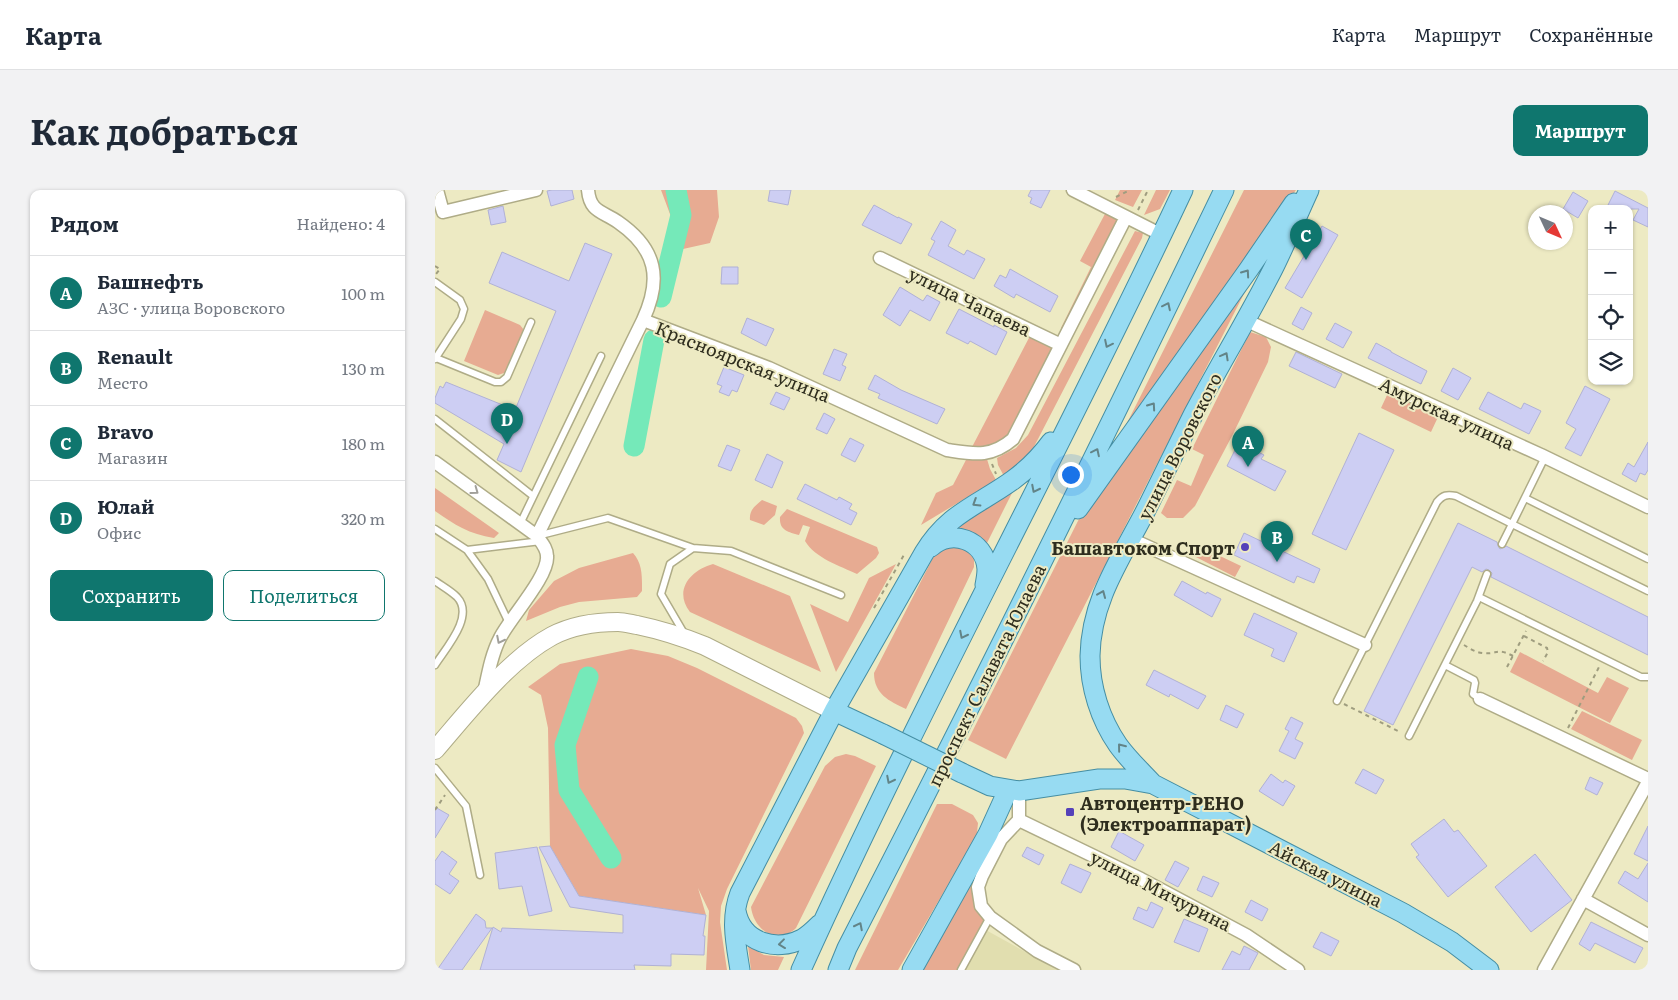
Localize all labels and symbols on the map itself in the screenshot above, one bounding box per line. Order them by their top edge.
north arrow [1528,205,1573,250]
pin: C [1290,219,1322,260]
street label: улица Чапаева [904,260,1036,343]
one-way arrow [1240,269,1249,279]
one-way arrow [1161,302,1171,311]
street label: Красноярская улица [651,314,835,409]
one-way arrow [1104,339,1114,348]
one-way arrow [1219,353,1229,362]
street label: улица Воровского [1130,368,1228,524]
street label: Амурская улица [1375,370,1519,456]
one-way arrow [1146,402,1155,412]
pin: D [491,403,523,444]
pin: A [1232,426,1264,467]
one-way arrow [1090,448,1100,457]
your location [1058,462,1084,488]
one-way arrow [1032,484,1042,493]
one-way arrow [469,485,478,494]
one-way arrow [973,497,982,507]
pin: B [1261,521,1293,562]
place label: Башавтоком Спорт [1051,534,1235,561]
marker: Башавтоком Спорт [1239,541,1251,553]
street label: проспект Салавата Юлаева [920,559,1052,791]
one-way arrow [1096,590,1107,599]
one-way arrow [959,630,969,639]
one-way arrow [496,634,506,643]
one-way arrow [1117,744,1126,753]
one-way arrow [886,775,896,784]
place label: Автоцентр-РЕНО (Электроаппарат) [1080,789,1252,837]
marker: Автоцентр-РЕНО (Электроаппарат) [1064,806,1076,818]
street label: Айская улица [1264,833,1388,913]
street label: улица Мичурина [1086,843,1237,937]
one-way arrow [853,922,863,931]
one-way arrow [777,938,785,949]

